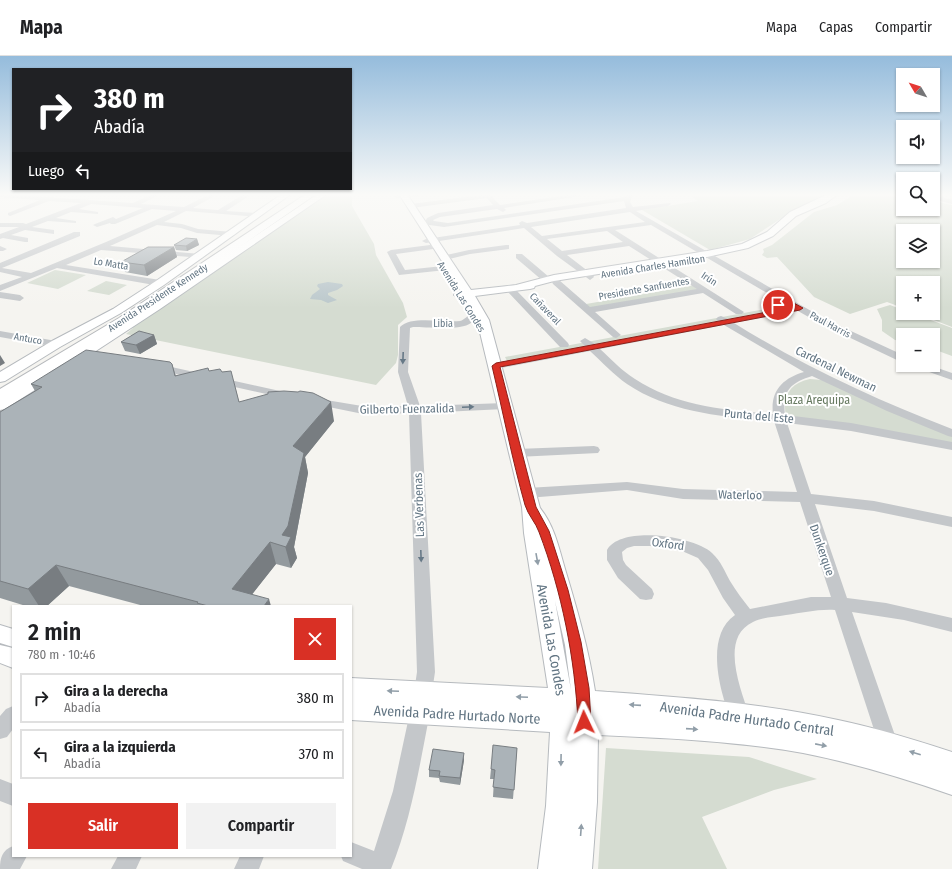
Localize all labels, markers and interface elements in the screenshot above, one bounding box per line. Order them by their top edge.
text: Mapa [20,16,63,39]
text: Mapa [766,19,797,36]
text: Capas [819,19,853,36]
text: Compartir [875,19,932,36]
north arrow [896,68,940,112]
map controls [896,68,940,372]
text: 380 m [94,82,165,115]
icon: right [28,84,80,136]
text: Abadía [94,116,145,138]
button: sound [896,120,940,164]
icon: left [72,160,94,182]
text: Luego [28,162,64,180]
button: search [896,172,940,216]
button: layers [896,224,940,268]
street label: Avenida Charles Hamilton [600,253,706,281]
street label: Lo Matta [93,255,129,273]
street label: Avenida Las Condes [434,260,488,334]
street label: Avenida Presidente Kennedy [106,261,211,335]
street label: Irún [699,269,720,289]
street label: Presidente Sanfuentes [598,275,690,303]
button: + [896,276,940,320]
pin [761,288,795,322]
street label: Cañaveral [527,290,563,328]
icon: arrive [767,294,789,316]
street label: Paul Harris [808,309,852,341]
street label: Libia [433,318,453,330]
button: − [896,328,940,372]
street label: Antuco [13,331,43,347]
street label: Cardenal Newman [793,343,879,395]
one-way arrow [400,352,406,365]
park label: Plaza Arequipa [778,393,850,407]
street label: Gilberto Fuenzalida [360,401,455,417]
one-way arrow [462,404,474,411]
street label: Punta del Este [724,406,794,426]
street label: Las Verbenas [411,473,427,537]
street label: Waterloo [718,488,762,502]
street label: Dunkerque [807,522,837,578]
street label: Oxford [651,535,685,553]
one-way arrow [418,550,425,562]
one-way arrow [535,553,541,566]
street label: Avenida Las Condes [533,583,569,697]
text: 2 min [28,618,81,646]
button: close [294,618,336,660]
text: 780 m · 10:46 [28,647,95,662]
text: Gira a la derecha [64,682,168,700]
icon: right [30,687,52,709]
one-way arrow [387,687,399,694]
text: 380 m [297,689,334,707]
one-way arrow [515,694,528,700]
street label: Avenida Padre Hurtado Central [659,698,835,740]
text: Abadía [64,700,101,715]
position arrow [563,701,605,743]
one-way arrow [629,701,641,708]
street label: Avenida Padre Hurtado Norte [373,702,541,728]
one-way arrow [686,725,698,732]
text: Gira a la izquierda [64,738,176,756]
one-way arrow [815,742,827,748]
icon: left [30,743,52,765]
text: 370 m [299,745,334,763]
one-way arrow [909,749,921,755]
one-way arrow [558,754,564,767]
text: Abadía [64,756,101,771]
button: Salir [28,803,178,849]
button: Compartir [186,803,336,849]
one-way arrow [578,824,585,836]

